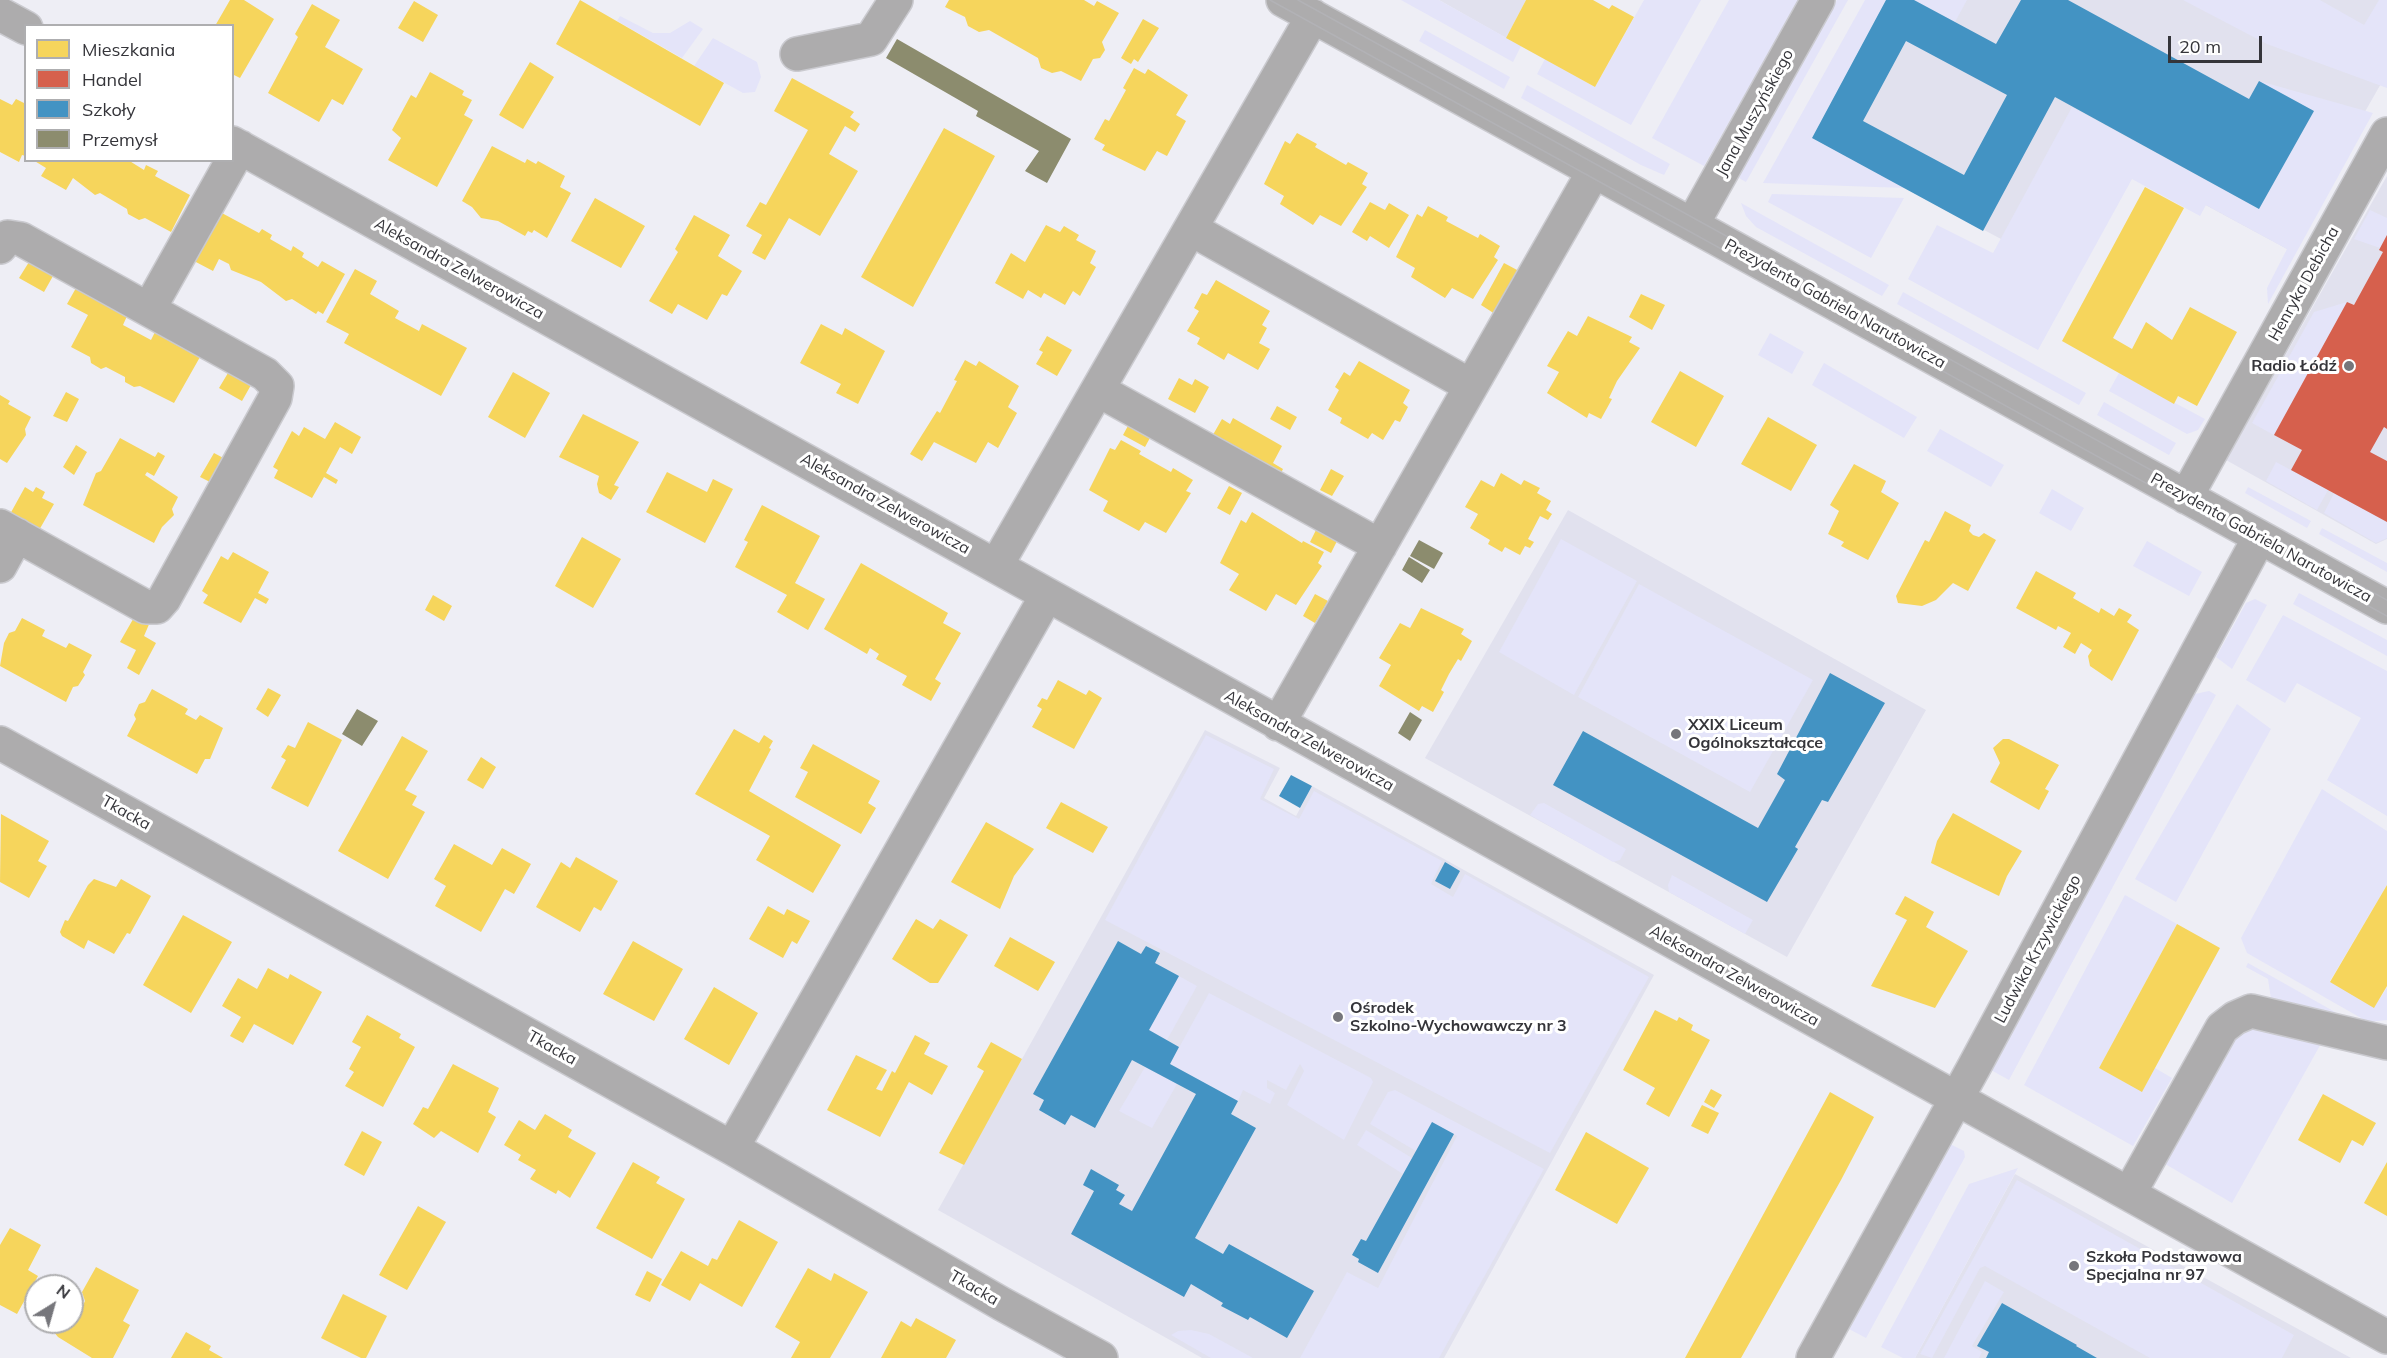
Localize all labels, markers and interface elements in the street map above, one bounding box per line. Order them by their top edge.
legend [24,24,234,162]
scale bar [2171,24,2266,62]
text: 20 m [2179,35,2221,58]
text: Mieszkania [82,38,175,61]
street label: Jana Muszyńskiego [1712,46,1798,180]
text: Handel [82,68,142,91]
text: Szkoły [82,98,136,121]
text: Przemysł [82,128,157,151]
street label: Aleksandra Zelwerowicza [371,214,547,324]
street label: Henryka Debicha [2265,223,2343,345]
street label: Prezydenta Gabriela Narutowicza [1721,235,1949,373]
place label: Radio Łódź [2251,356,2337,376]
marker: Radio Łódź [2342,359,2356,373]
street label: Aleksandra Zelwerowicza [797,449,973,559]
street label: Prezydenta Gabriela Narutowicza [2147,469,2375,607]
street label: Aleksandra Zelwerowicza [1221,686,1397,796]
place label: XXIX Liceum Ogólnokształcące [1688,715,1823,753]
marker: XXIX Liceum Ogólnokształcące [1669,727,1683,741]
street label: Tkacka [98,792,154,834]
street label: Ludwika Krzywickiego [1991,872,2085,1026]
street label: Aleksandra Zelwerowicza [1646,921,1822,1031]
place label: Ośrodek Szkolno-Wychowawczy nr 3 [1350,998,1567,1036]
marker: Ośrodek Szkolno-Wychowawczy nr 3 [1331,1010,1345,1024]
street label: Tkacka [524,1027,580,1069]
place label: Szkoła Podstawowa Specjalna nr 97 [2086,1247,2242,1285]
marker: Szkoła Podstawowa Specjalna nr 97 [2067,1259,2081,1273]
street label: Tkacka [946,1266,1002,1310]
north arrow [24,1274,84,1334]
text: N [53,1280,74,1303]

